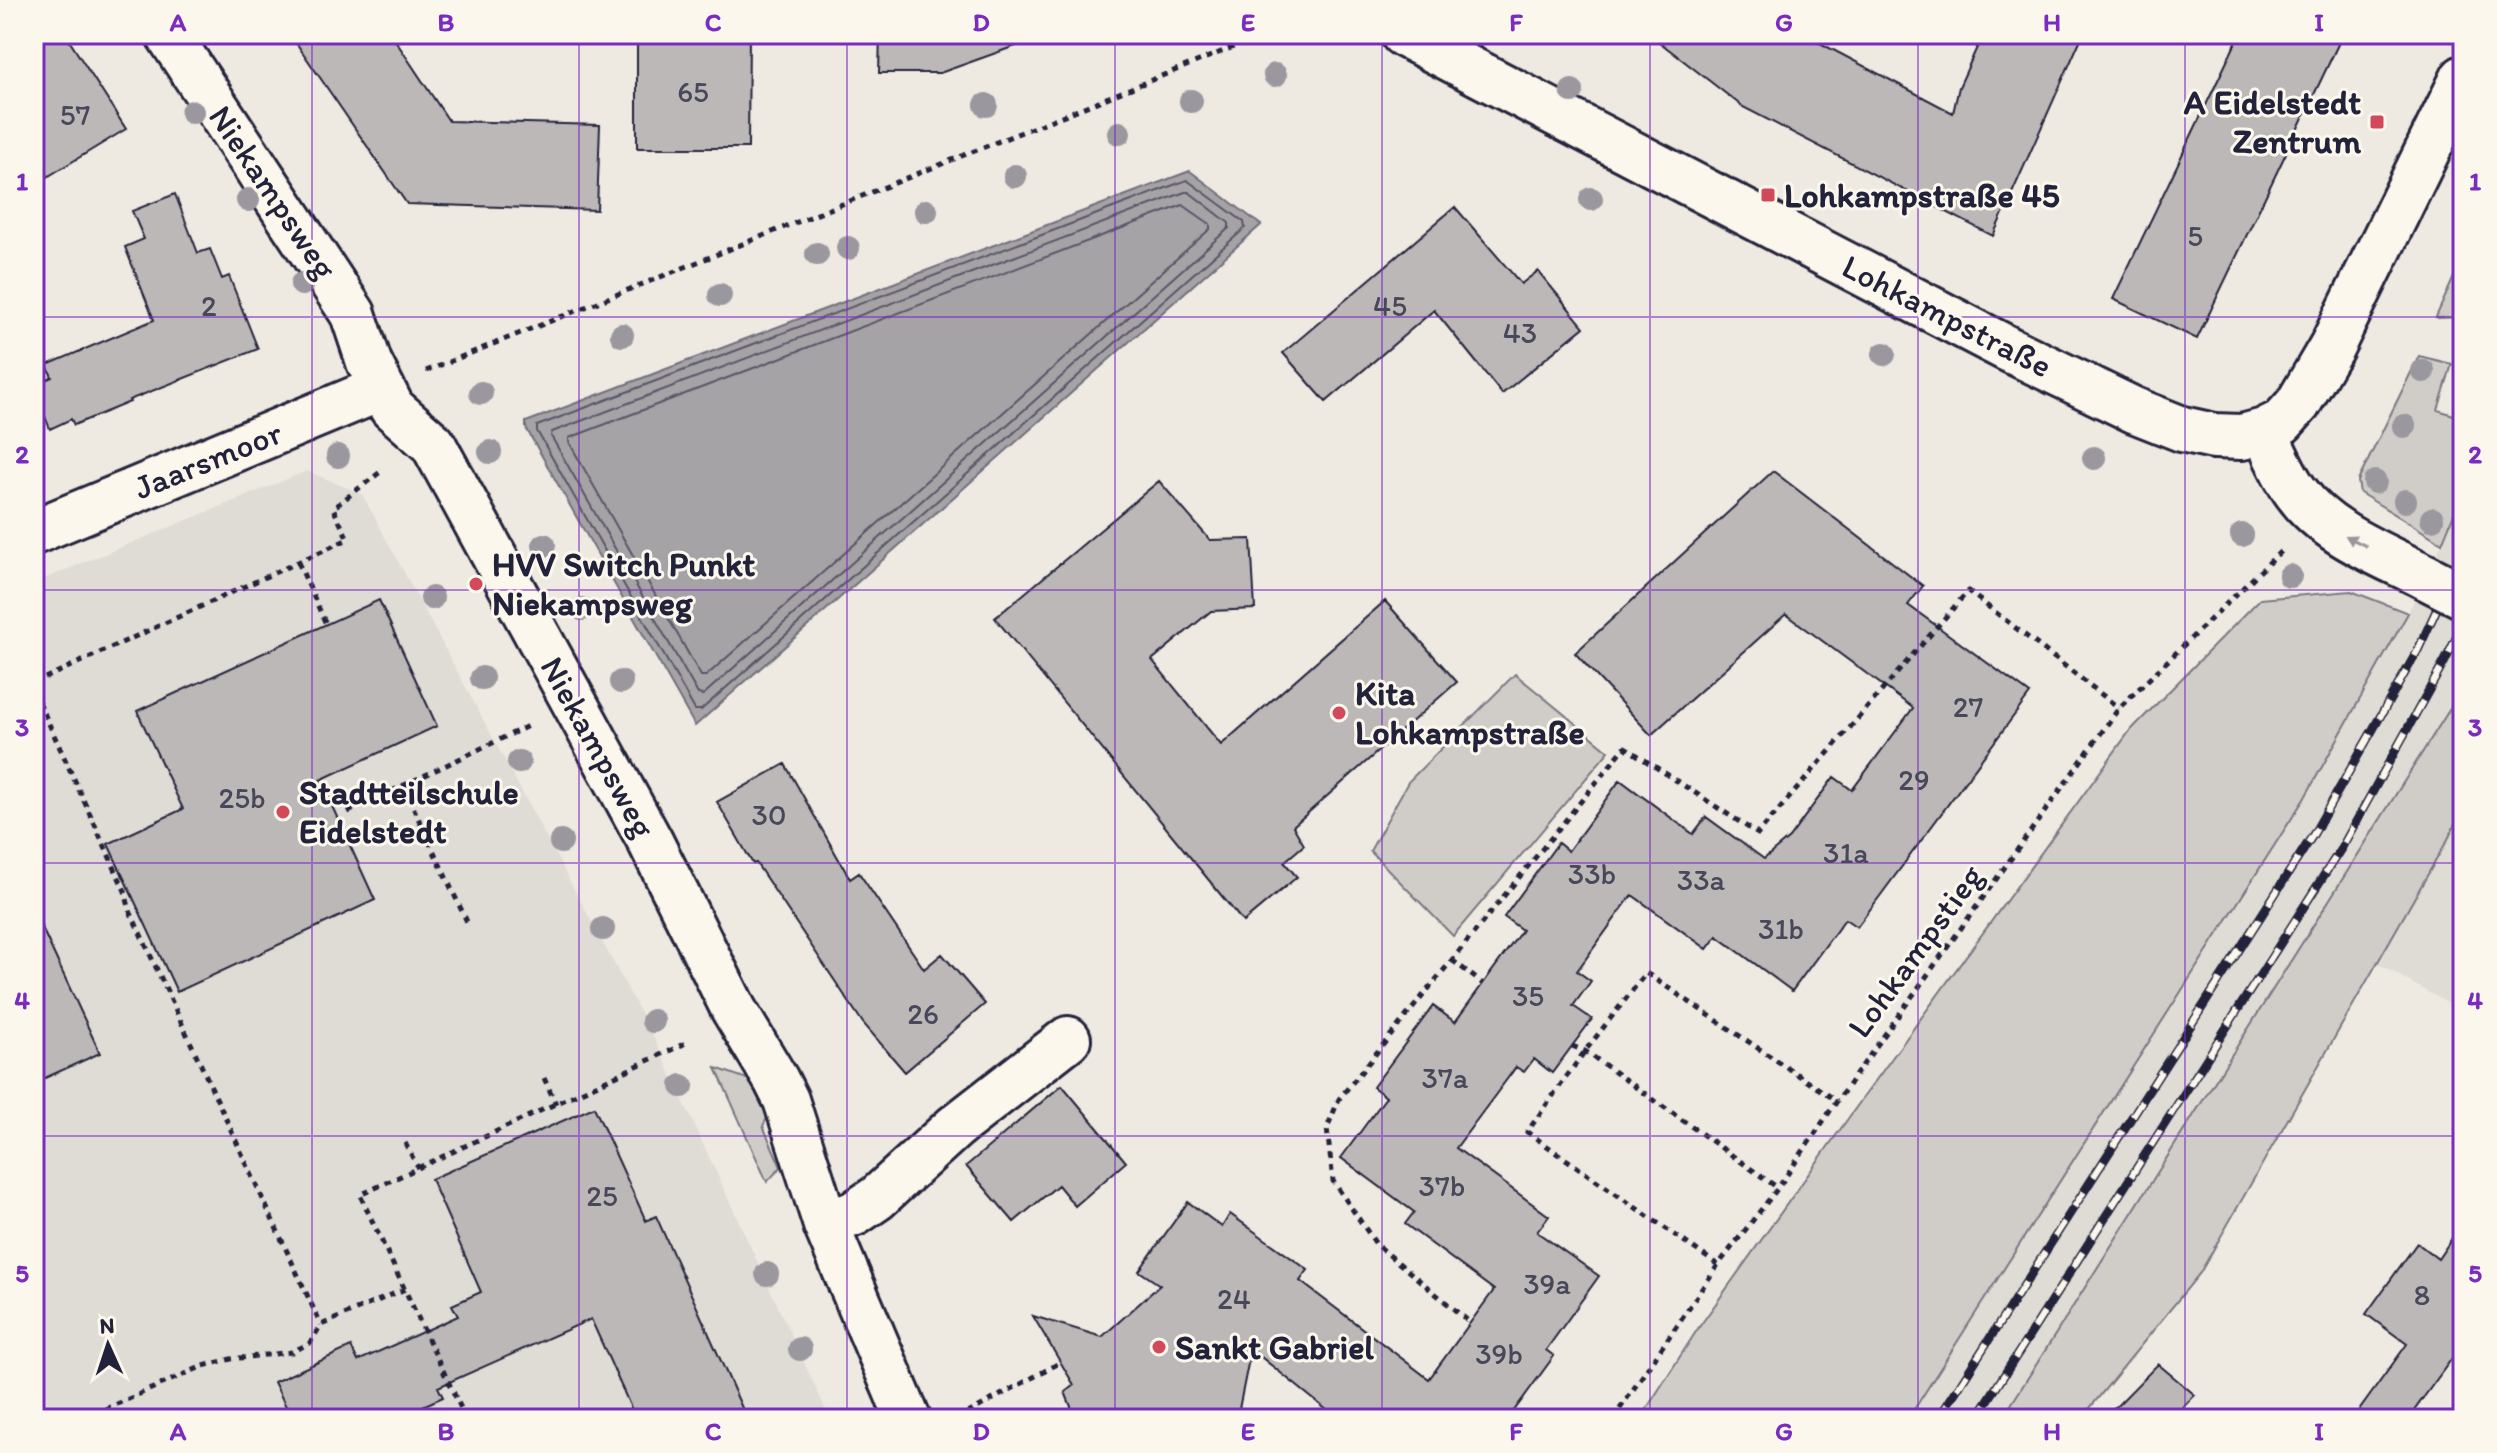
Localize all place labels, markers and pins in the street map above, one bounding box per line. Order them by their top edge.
place label: A Eidelstedt Zentrum [2184,82,2361,162]
marker: A Eidelstedt Zentrum [2368,113,2386,131]
place label: Lohkampstraße 45 [1784,175,2060,216]
marker: Lohkampstraße 45 [1759,186,1777,204]
place label: HVV Switch Punkt Niekampsweg [492,544,755,624]
marker: HVV Switch Punkt Niekampsweg [467,575,485,593]
place label: Kita Lohkampstraße [1355,673,1585,753]
marker: Kita Lohkampstraße [1330,704,1348,722]
place label: Stadtteilschule Eidelstedt [299,772,519,852]
marker: Stadtteilschule Eidelstedt [274,803,292,821]
place label: Sankt Gabriel [1175,1327,1374,1368]
marker: Sankt Gabriel [1150,1338,1168,1356]

